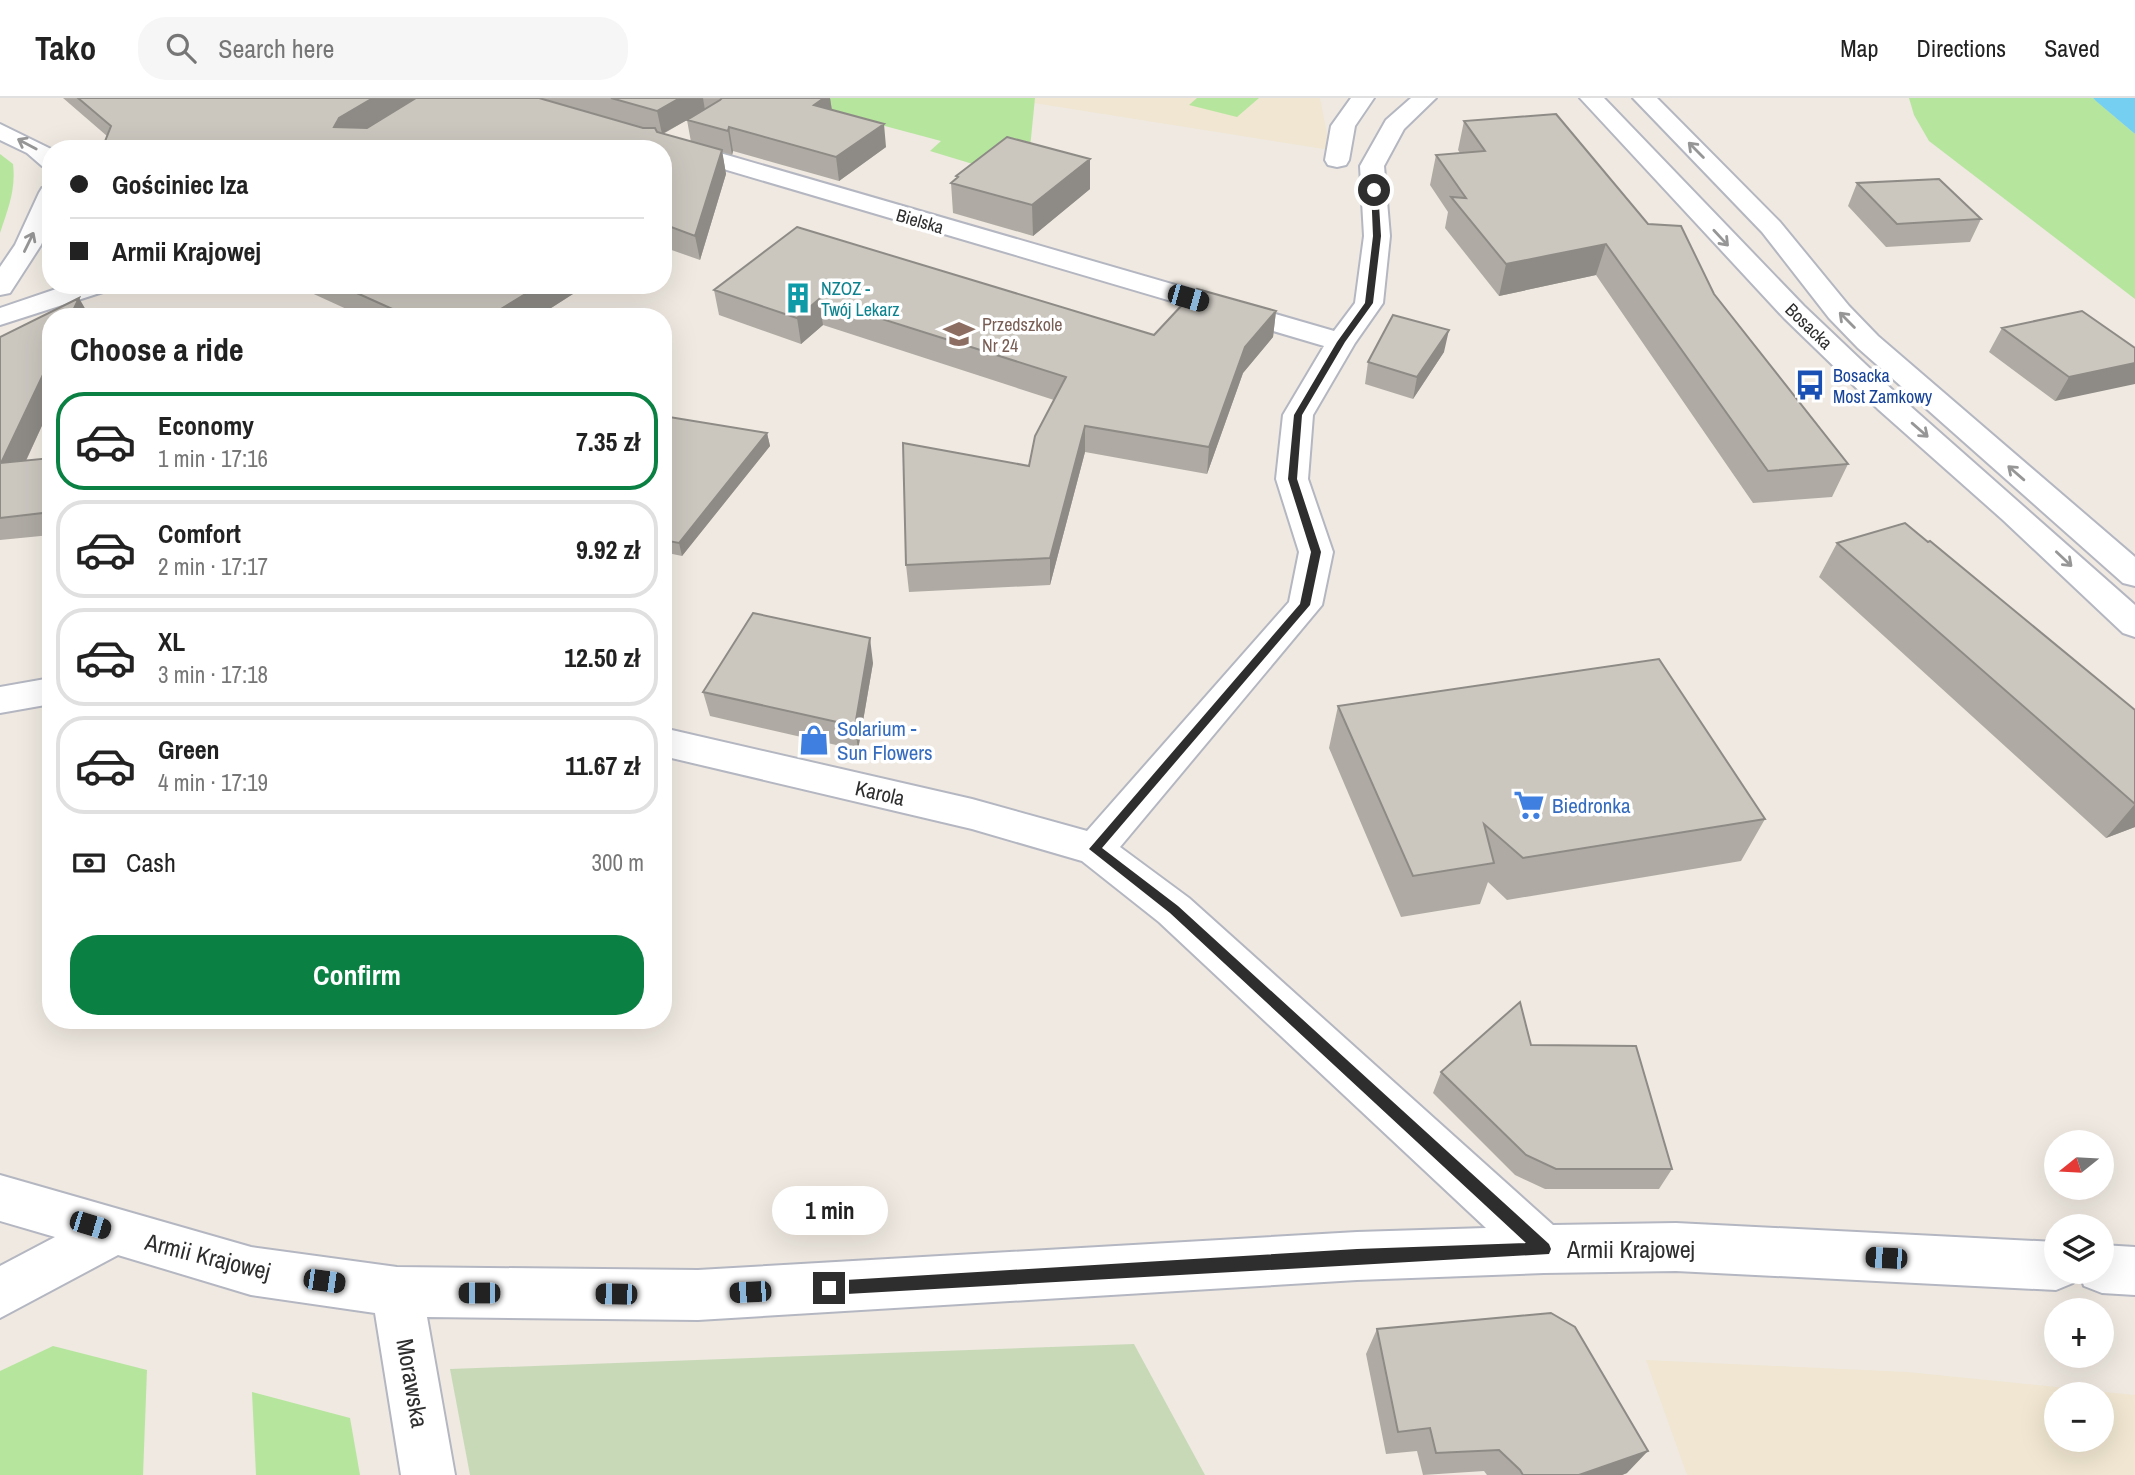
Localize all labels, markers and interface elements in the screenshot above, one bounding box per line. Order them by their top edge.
search box [138,17,628,80]
text: Tako [35,26,96,70]
icon: search [162,29,200,67]
text: Search here [218,31,334,66]
text: Map [1840,32,1878,64]
text: Directions [1916,32,2006,64]
text: Saved [2044,32,2100,64]
one-way arrow [17,137,37,151]
one-way arrow [1688,142,1705,159]
text: Gościniec Iza [112,167,248,202]
route start [1358,174,1390,206]
street label: Bielska [893,202,947,240]
one-way arrow [1713,229,1729,247]
one-way arrow [22,232,36,253]
text: Armii Krajowej [112,234,261,269]
place label: NZOZ - Twój Lekarz [821,276,900,322]
building icon: NZOZ - Twój Lekarz [781,281,815,315]
car [1165,282,1212,314]
street label: Bosacka [1780,297,1838,355]
place label: Przedszkole Nr 24 [982,312,1062,358]
one-way arrow [1839,312,1856,329]
school or university icon: Przedszkole Nr 24 [942,317,976,351]
text: Choose a ride [70,328,244,371]
place label: Bosacka Most Zamkowy [1833,363,1933,409]
bus stop icon: Bosacka Most Zamkowy [1793,368,1827,402]
text: Economy [158,408,254,443]
icon: car [74,410,137,473]
one-way arrow [1911,422,1929,438]
text: 7.35 zł [576,424,640,459]
text: 1 min · 17:16 [158,443,268,474]
one-way arrow [2007,465,2025,481]
text: Comfort [158,516,241,551]
icon: car [74,518,137,581]
text: 9.92 zł [576,532,640,567]
text: 2 min · 17:17 [158,551,268,582]
one-way arrow [2055,551,2073,567]
text: XL [158,624,185,659]
icon: car [74,626,137,689]
text: 12.50 zł [564,640,640,675]
text: 3 min · 17:18 [158,659,268,690]
place label: Solarium - Sun Flowers [837,714,933,767]
shop icon: Solarium - Sun Flowers [797,723,831,757]
text: Green [158,732,220,767]
icon: car [74,734,137,797]
text: 11.67 zł [565,748,640,783]
text: 4 min · 17:19 [158,767,268,798]
street label: Karola [852,773,908,813]
supermarket icon: Biedronka [1512,788,1546,822]
place label: Biedronka [1552,791,1631,820]
icon: cash [70,844,108,882]
text: Cash [126,845,176,880]
text: 300 m [592,847,644,878]
button: Confirm [70,935,644,1015]
north arrow [2044,1130,2114,1200]
map controls [2044,1130,2114,1452]
callout: 1 min [771,1186,887,1236]
text: 1 min [805,1195,855,1226]
car [67,1209,114,1241]
button: layers [2044,1214,2114,1284]
street label: Armii Krajowej [141,1225,274,1287]
street label: Armii Krajowej [1566,1233,1695,1265]
car [1865,1246,1908,1270]
car [302,1268,347,1294]
route end [813,1272,845,1304]
car [729,1280,772,1304]
car [459,1283,501,1304]
car [595,1283,638,1305]
button: + [2044,1298,2114,1368]
street label: Morawska [389,1336,437,1430]
button: − [2044,1382,2114,1452]

